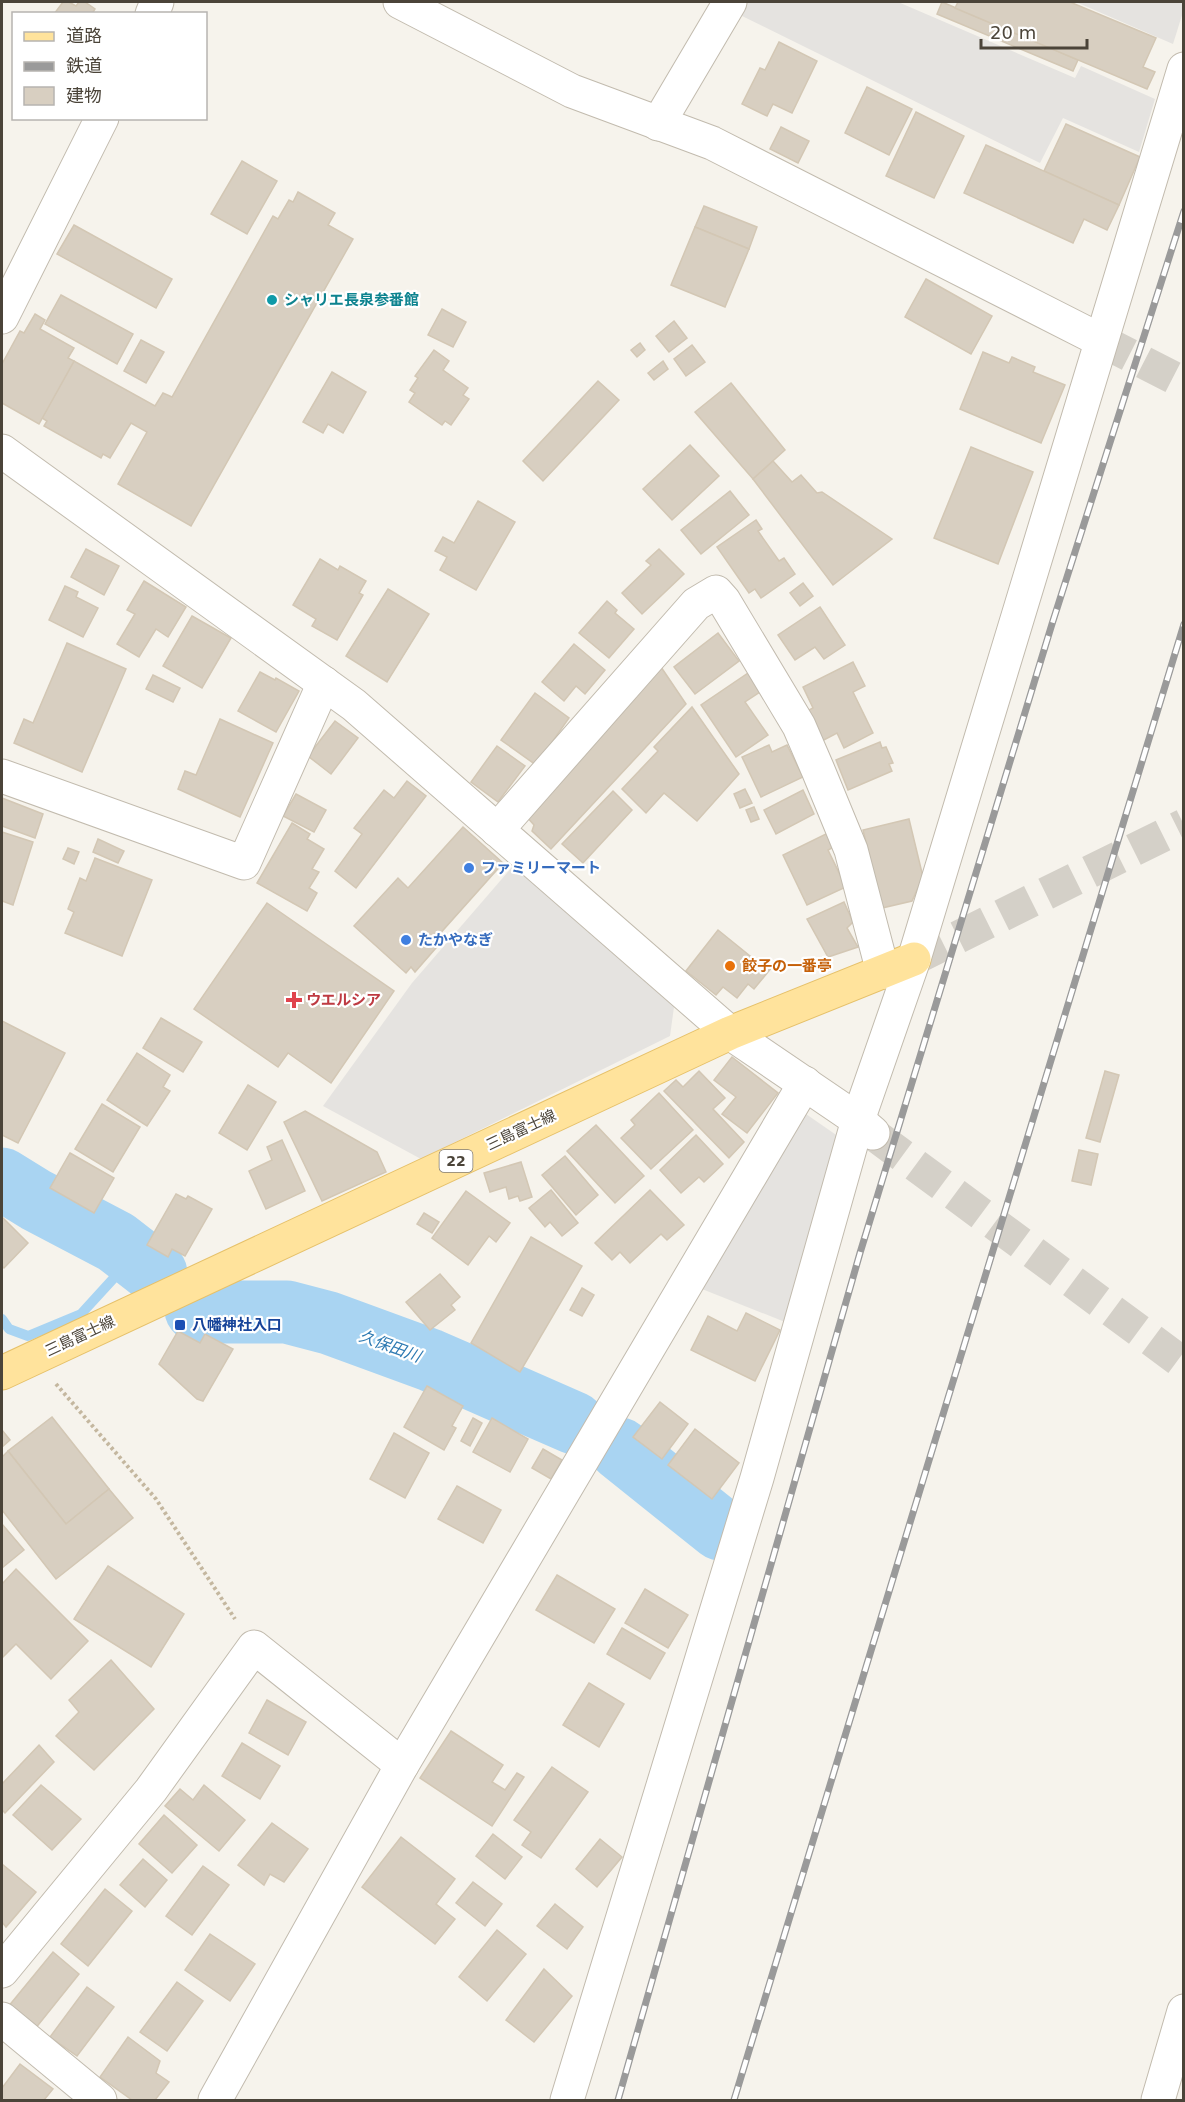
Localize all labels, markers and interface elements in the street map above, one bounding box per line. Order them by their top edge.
legend [12,12,207,120]
scale bar [981,12,1088,50]
text: 20 m [990,22,1036,43]
text: 道路 [66,25,102,46]
text: 鉄道 [66,55,102,76]
text: 建物 [66,85,102,106]
place label: シャリエ長泉参番館 [284,291,419,309]
marker: シャリエ長泉参番館 [265,293,279,307]
place label: ファミリーマート [481,859,601,877]
marker: ファミリーマート [462,861,476,875]
place label: たかやなぎ [418,931,493,949]
marker: たかやなぎ [399,933,413,947]
place label: 餃子の一番亭 [742,957,832,975]
marker: 餃子の一番亭 [723,959,737,973]
place label: ウエルシア [306,991,381,1009]
marker: ウエルシア [287,993,301,1007]
street label: 三島富士線 [483,1106,559,1154]
road number: 22 [440,1150,472,1172]
street label: 三島富士線 [42,1312,118,1360]
place label: 八幡神社入口 [192,1316,282,1334]
marker: 八幡神社入口 [173,1318,187,1332]
water label: 久保田川 [357,1326,425,1367]

